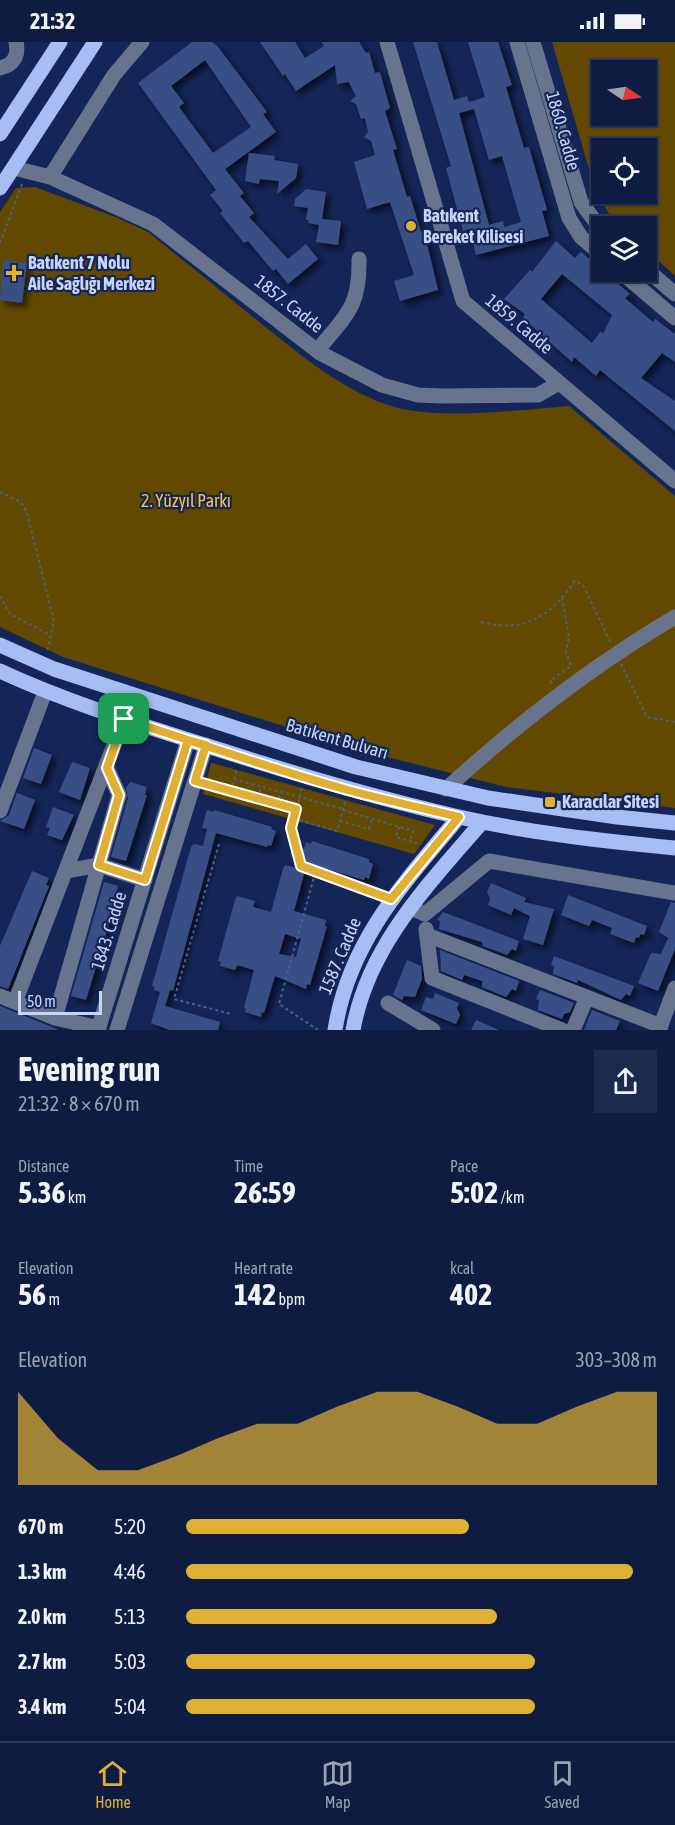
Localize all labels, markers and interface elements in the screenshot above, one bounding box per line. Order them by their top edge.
text: 21:32 [30,8,75,34]
north arrow [591,60,657,126]
map controls [591,60,657,282]
street label: 1860. Cadde [542,89,585,173]
button: locate [591,138,657,204]
place label: Batıkent Bereket Kilisesi [423,205,523,247]
button: layers [591,216,657,282]
marker: Batıkent Bereket Kilisesi [404,219,418,233]
place label: Batıkent 7 Nolu Aile Sağlığı Merkezi [27,252,155,294]
marker: Batıkent 7 Nolu Aile Sağlığı Merkezi [5,264,23,282]
street label: 1857. Cadde [251,270,328,337]
street label: 1859. Cadde [481,289,557,358]
park label: 2. Yüzyıl Parkı [141,490,231,511]
pin [98,693,149,744]
icon: arrive [107,702,140,735]
street label: Batıkent Bulvarı [284,714,391,763]
place label: Karacılar Sitesi [562,791,659,812]
marker: Karacılar Sitesi [543,795,557,809]
street label: 1843. Cadde [87,889,130,973]
street label: 1587. Cadde [314,914,365,997]
scale bar [18,988,102,1016]
text: 50 m [27,992,56,1010]
text: Evening run [18,1050,160,1088]
button: share [594,1050,657,1113]
text: 21:32 · 8 × 670 m [18,1092,140,1115]
text: Distance [18,1157,69,1175]
text: Time [234,1157,263,1175]
text: Pace [450,1157,478,1175]
text: 5.36 [18,1175,66,1209]
text: 26:59 [234,1175,296,1209]
text: 5:02 [450,1175,498,1209]
text: km [66,1188,86,1206]
text: /km [498,1188,524,1206]
text: Elevation [18,1259,73,1277]
text: Heart rate [234,1259,293,1277]
text: kcal [450,1259,474,1277]
text: 56 [18,1277,46,1311]
text: 142 [234,1277,276,1311]
text: 402 [450,1277,492,1311]
text: m [46,1290,60,1308]
text: bpm [276,1290,305,1308]
text: Elevation [18,1348,87,1371]
text: 303–308 m [575,1348,657,1371]
text: 670 m [18,1515,63,1538]
text: 5:20 [114,1515,146,1538]
text: 1.3 km [18,1560,66,1583]
text: 4:46 [114,1560,146,1583]
text: 2.0 km [18,1605,66,1628]
text: 5:13 [114,1605,146,1628]
text: 2.7 km [18,1650,66,1673]
text: 5:03 [114,1650,146,1673]
text: 3.4 km [18,1695,66,1718]
text: 5:04 [114,1695,146,1718]
tab: Home [95,1757,131,1811]
tab: Map [321,1757,354,1811]
tab: Saved [544,1757,580,1811]

